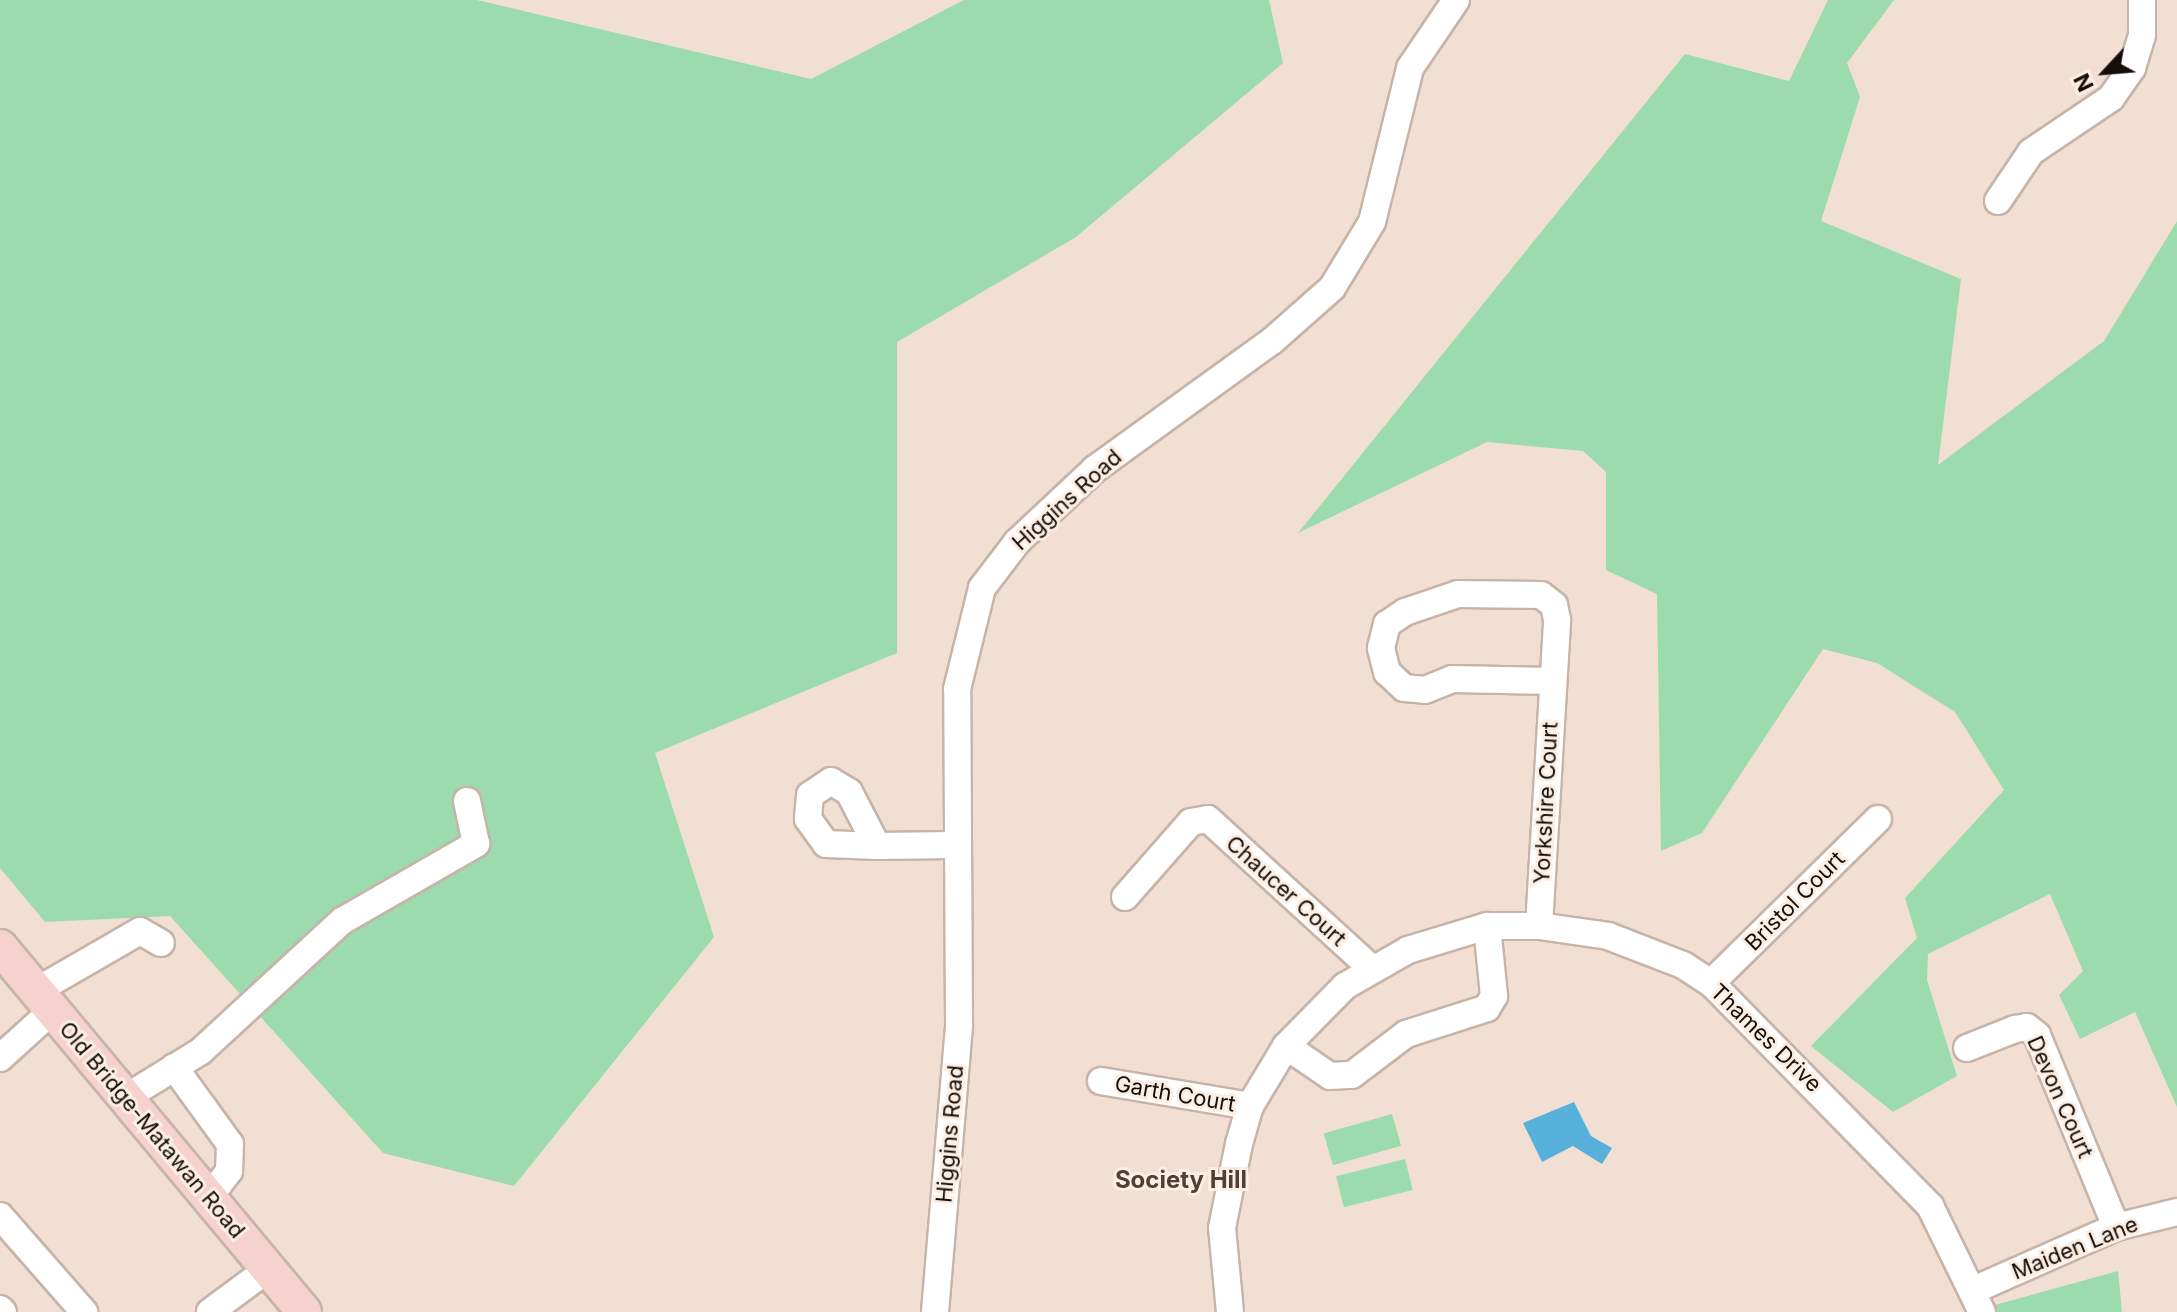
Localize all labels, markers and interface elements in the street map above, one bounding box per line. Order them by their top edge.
north arrow [2065,32,2145,112]
text: N [2068,69,2099,96]
street label: Higgins Road [1007,444,1127,556]
street label: Yorkshire Court [1529,721,1563,885]
street label: Chaucer Court [1221,830,1351,952]
street label: Bristol Court [1740,846,1850,956]
street label: Thames Drive [1705,978,1827,1098]
street label: Old Bridge-Matawan Road [54,1016,250,1244]
street label: Devon Court [2021,1032,2099,1162]
street label: Higgins Road [931,1064,969,1204]
street label: Garth Court [1113,1070,1237,1118]
district label: Society Hill [1115,1166,1247,1194]
street label: Maiden Lane [2008,1211,2142,1285]

